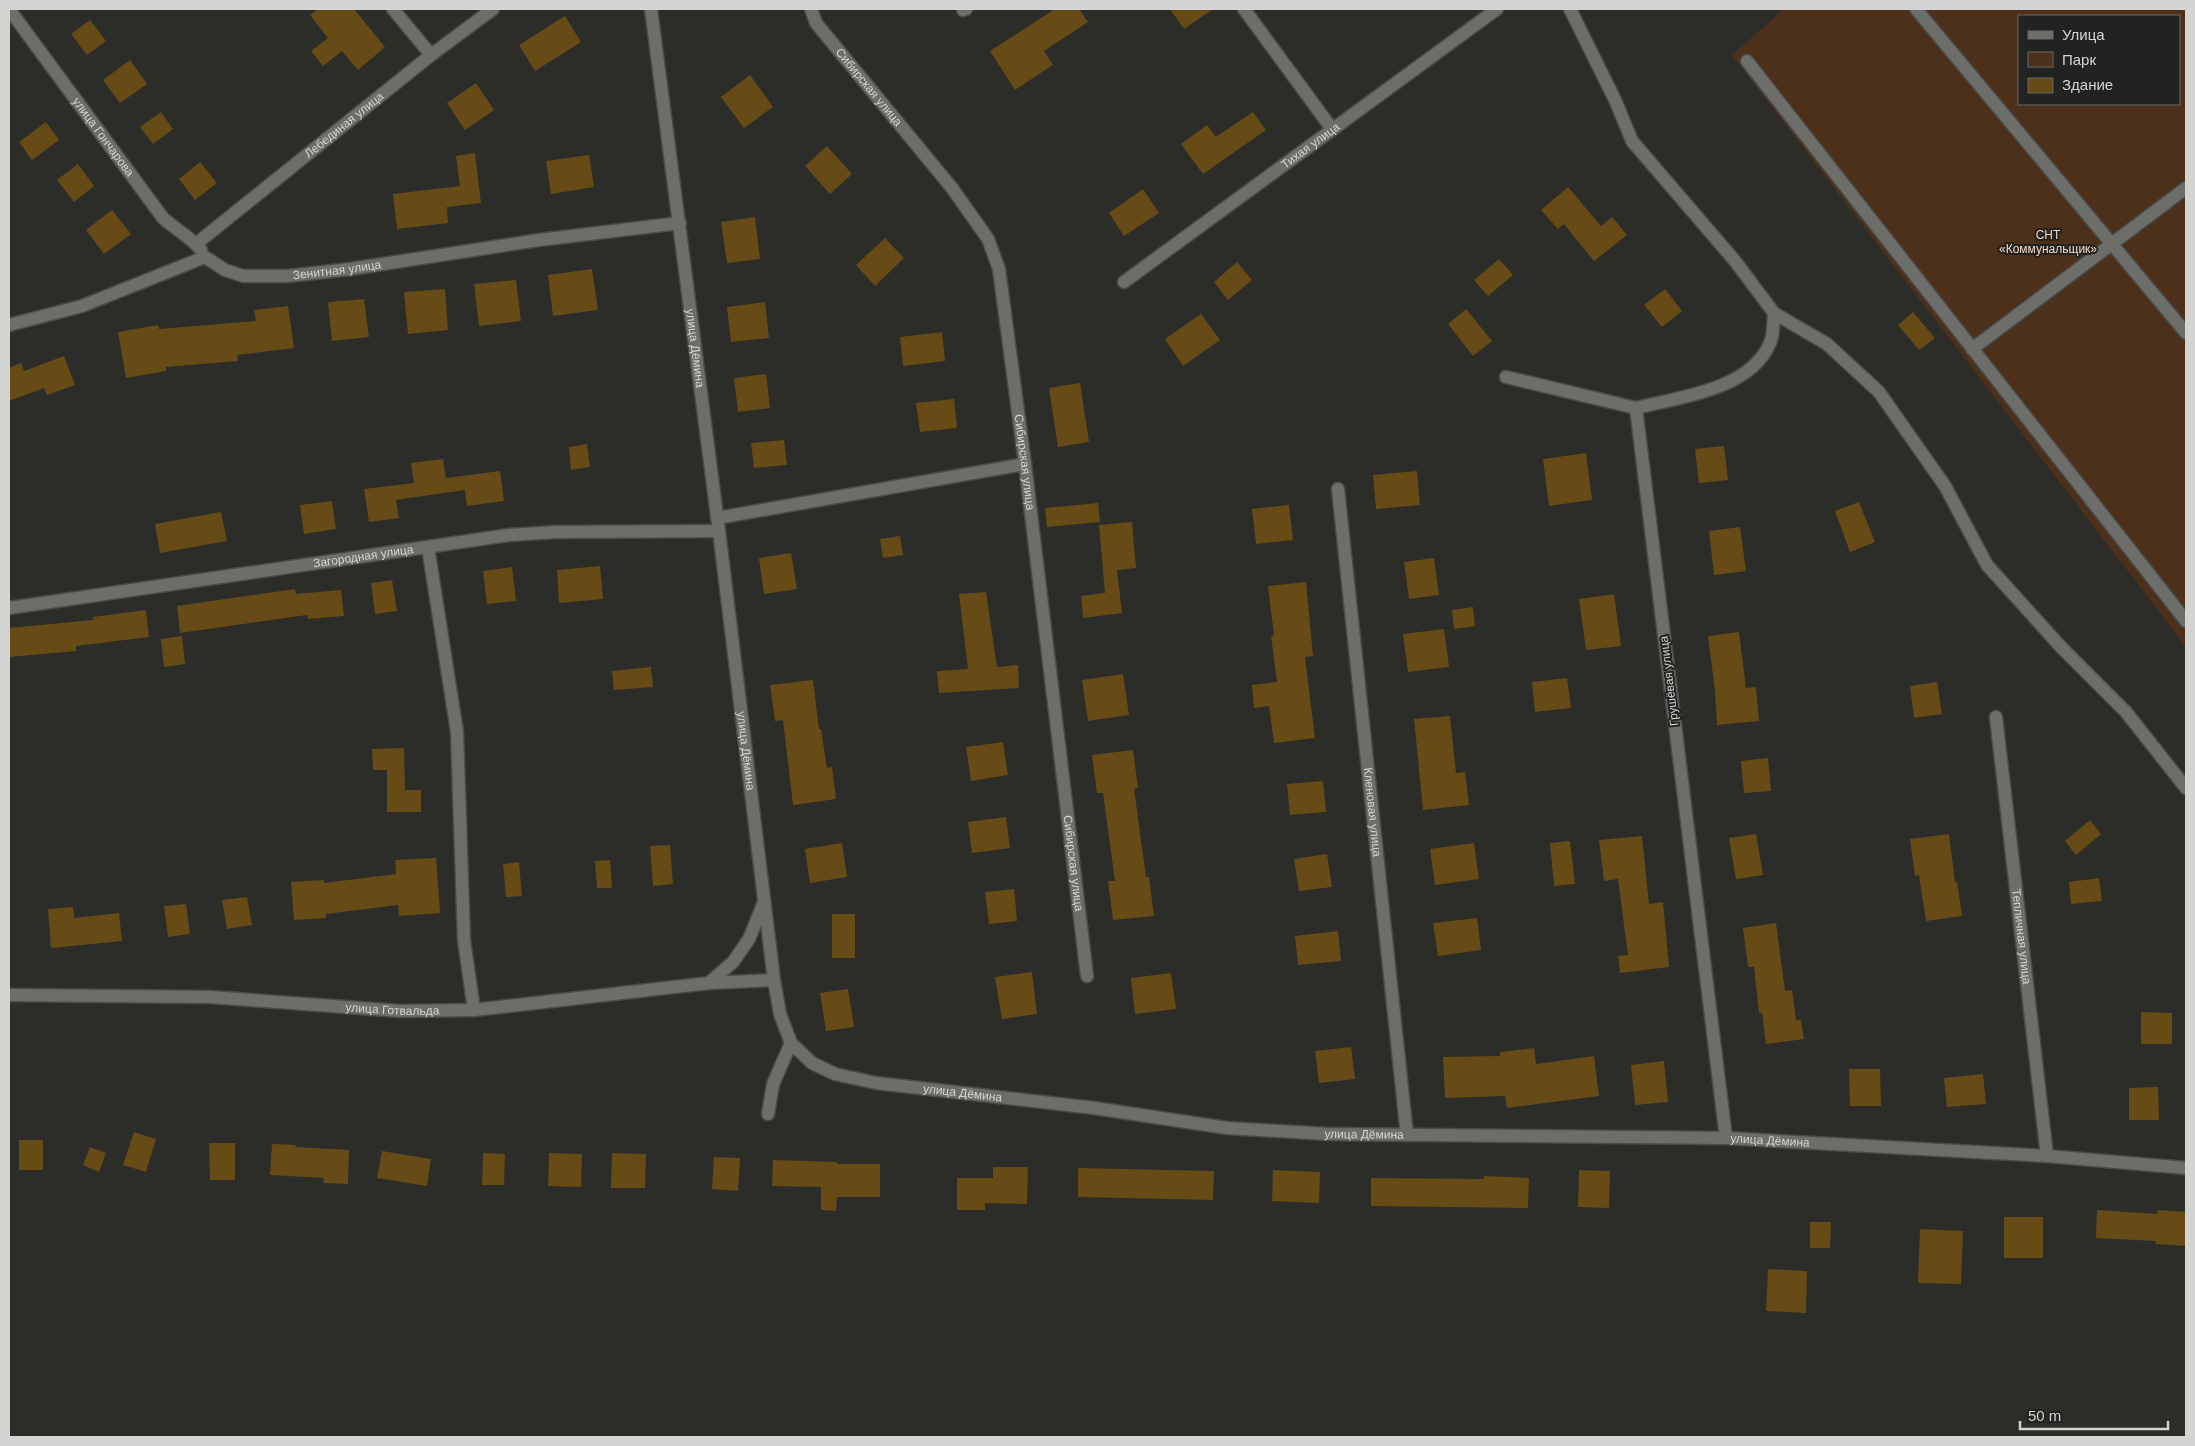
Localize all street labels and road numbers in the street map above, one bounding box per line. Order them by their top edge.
street label: Сибирская улица [833,45,905,129]
street label: Лебединая улица [302,89,387,161]
street label: улица Гончарова [70,95,137,180]
street label: Тихая улица [1278,119,1343,172]
street label: Зенитная улица [292,257,382,282]
street label: улица Дёмина [683,308,707,389]
street label: Сибирская улица [1011,413,1038,511]
street label: Загородная улица [312,542,415,571]
street label: Грушёвая улица [1657,635,1681,727]
street label: улица Дёмина [734,711,758,792]
street label: Кленовая улица [1361,767,1384,858]
street label: Сибирская улица [1061,814,1086,912]
street label: Тепличная улица [2009,888,2034,985]
street label: улица Готвальда [345,1000,440,1018]
street label: улица Дёмина [922,1081,1003,1104]
street label: улица Дёмина [1324,1127,1404,1142]
street label: улица Дёмина [1730,1131,1810,1150]

